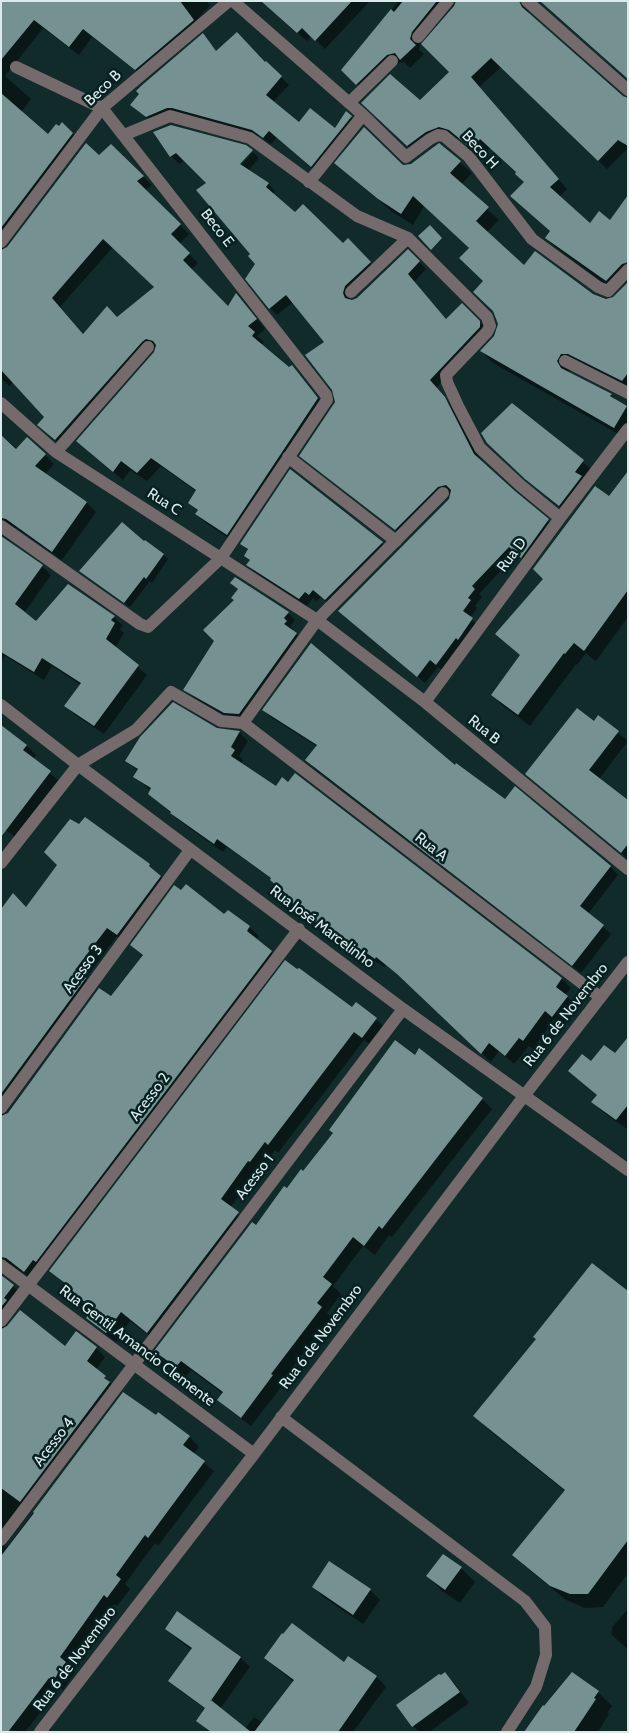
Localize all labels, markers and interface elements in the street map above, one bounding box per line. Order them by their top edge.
street label: Beco B [81,66,125,110]
street label: Beco H [458,127,502,173]
street label: Beco E [197,205,237,251]
street label: Rua C [144,485,184,519]
street label: Rua D [493,534,531,576]
street label: Rua B [464,712,504,748]
street label: Rua A [411,829,451,865]
street label: Rua José Marcelinho [266,882,378,972]
street label: Acesso 3 [59,941,107,997]
street label: Rua 6 de Novembro [520,960,612,1070]
street label: Acesso 2 [126,1069,174,1125]
street label: Acesso 1 [232,1151,278,1203]
street label: Rua 6 de Novembro [276,1281,366,1393]
street label: Rua Gentil Amancio Clemente [56,1282,218,1410]
street label: Acesso 4 [30,1414,78,1470]
street label: Rua 6 de Novembro [30,1603,120,1715]

